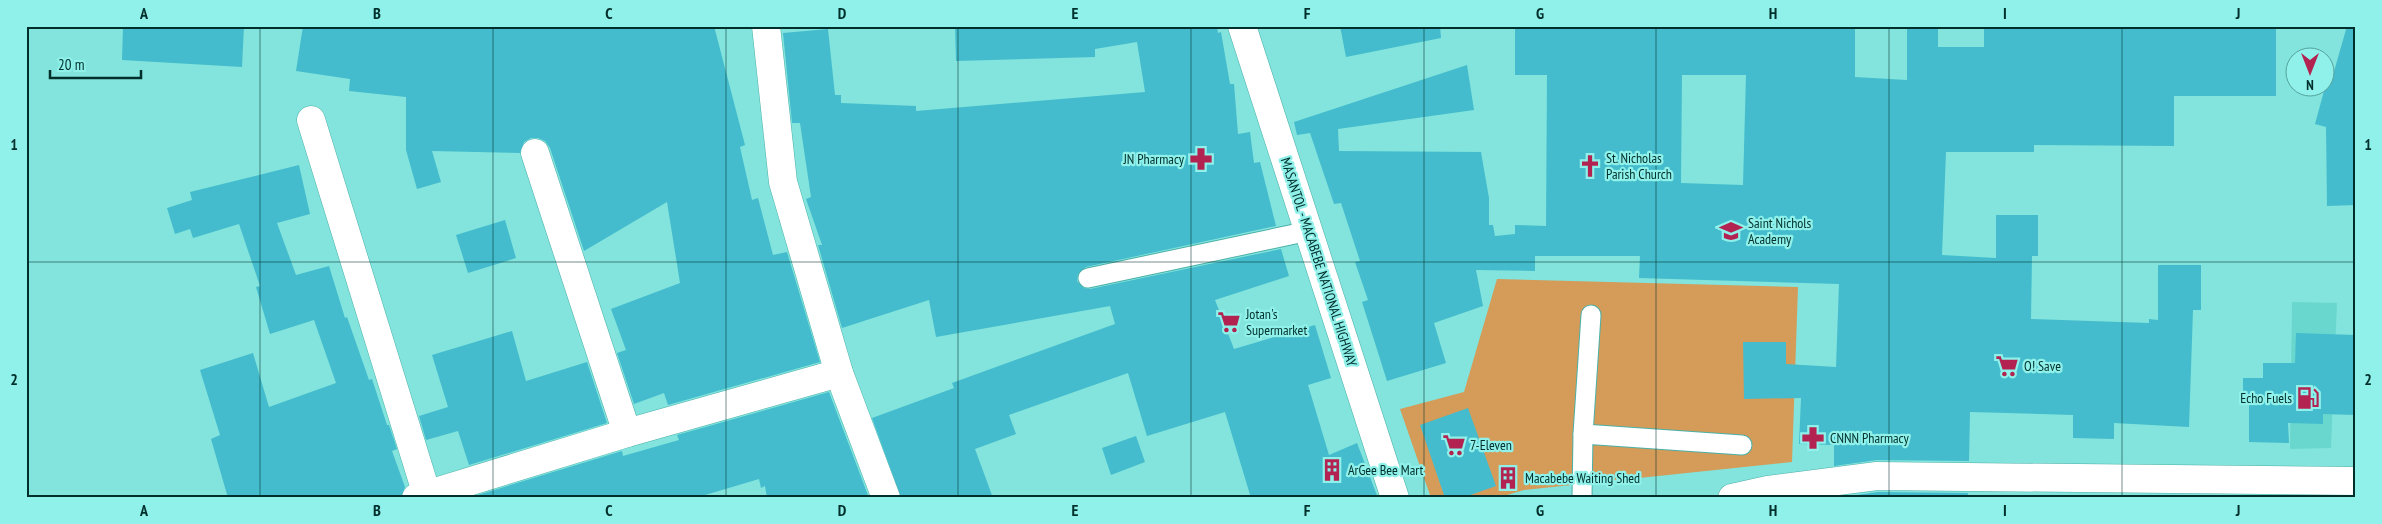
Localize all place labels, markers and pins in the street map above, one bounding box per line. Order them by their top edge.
pharmacy icon: JN Pharmacy [1188,146,1214,172]
place label: St. Nicholas Parish Church [1606,149,1672,183]
place label: JN Pharmacy [1122,150,1185,168]
church icon: St. Nicholas Parish Church [1577,153,1603,179]
place label: Saint Nichols Academy [1748,214,1812,248]
school or university icon: Saint Nichols Academy [1718,218,1744,244]
place label: Jotan's Supermarket [1245,305,1307,339]
supermarket icon: Jotan's Supermarket [1216,309,1242,335]
supermarket icon: O! Save [1994,353,2020,379]
place label: O! Save [2024,357,2061,375]
fuel station icon: Echo Fuels [2295,385,2321,411]
place label: Echo Fuels [2240,389,2292,407]
pharmacy icon: CNNN Pharmacy [1800,425,1826,451]
place label: CNNN Pharmacy [1830,429,1909,447]
supermarket icon: 7-Eleven [1441,432,1467,458]
place label: 7-Eleven [1470,436,1512,454]
building icon: ArGee Bee Mart [1319,457,1345,483]
place label: ArGee Bee Mart [1348,461,1423,479]
building icon: Macabebe Waiting Shed [1495,465,1521,491]
place label: Macabebe Waiting Shed [1525,469,1640,487]

